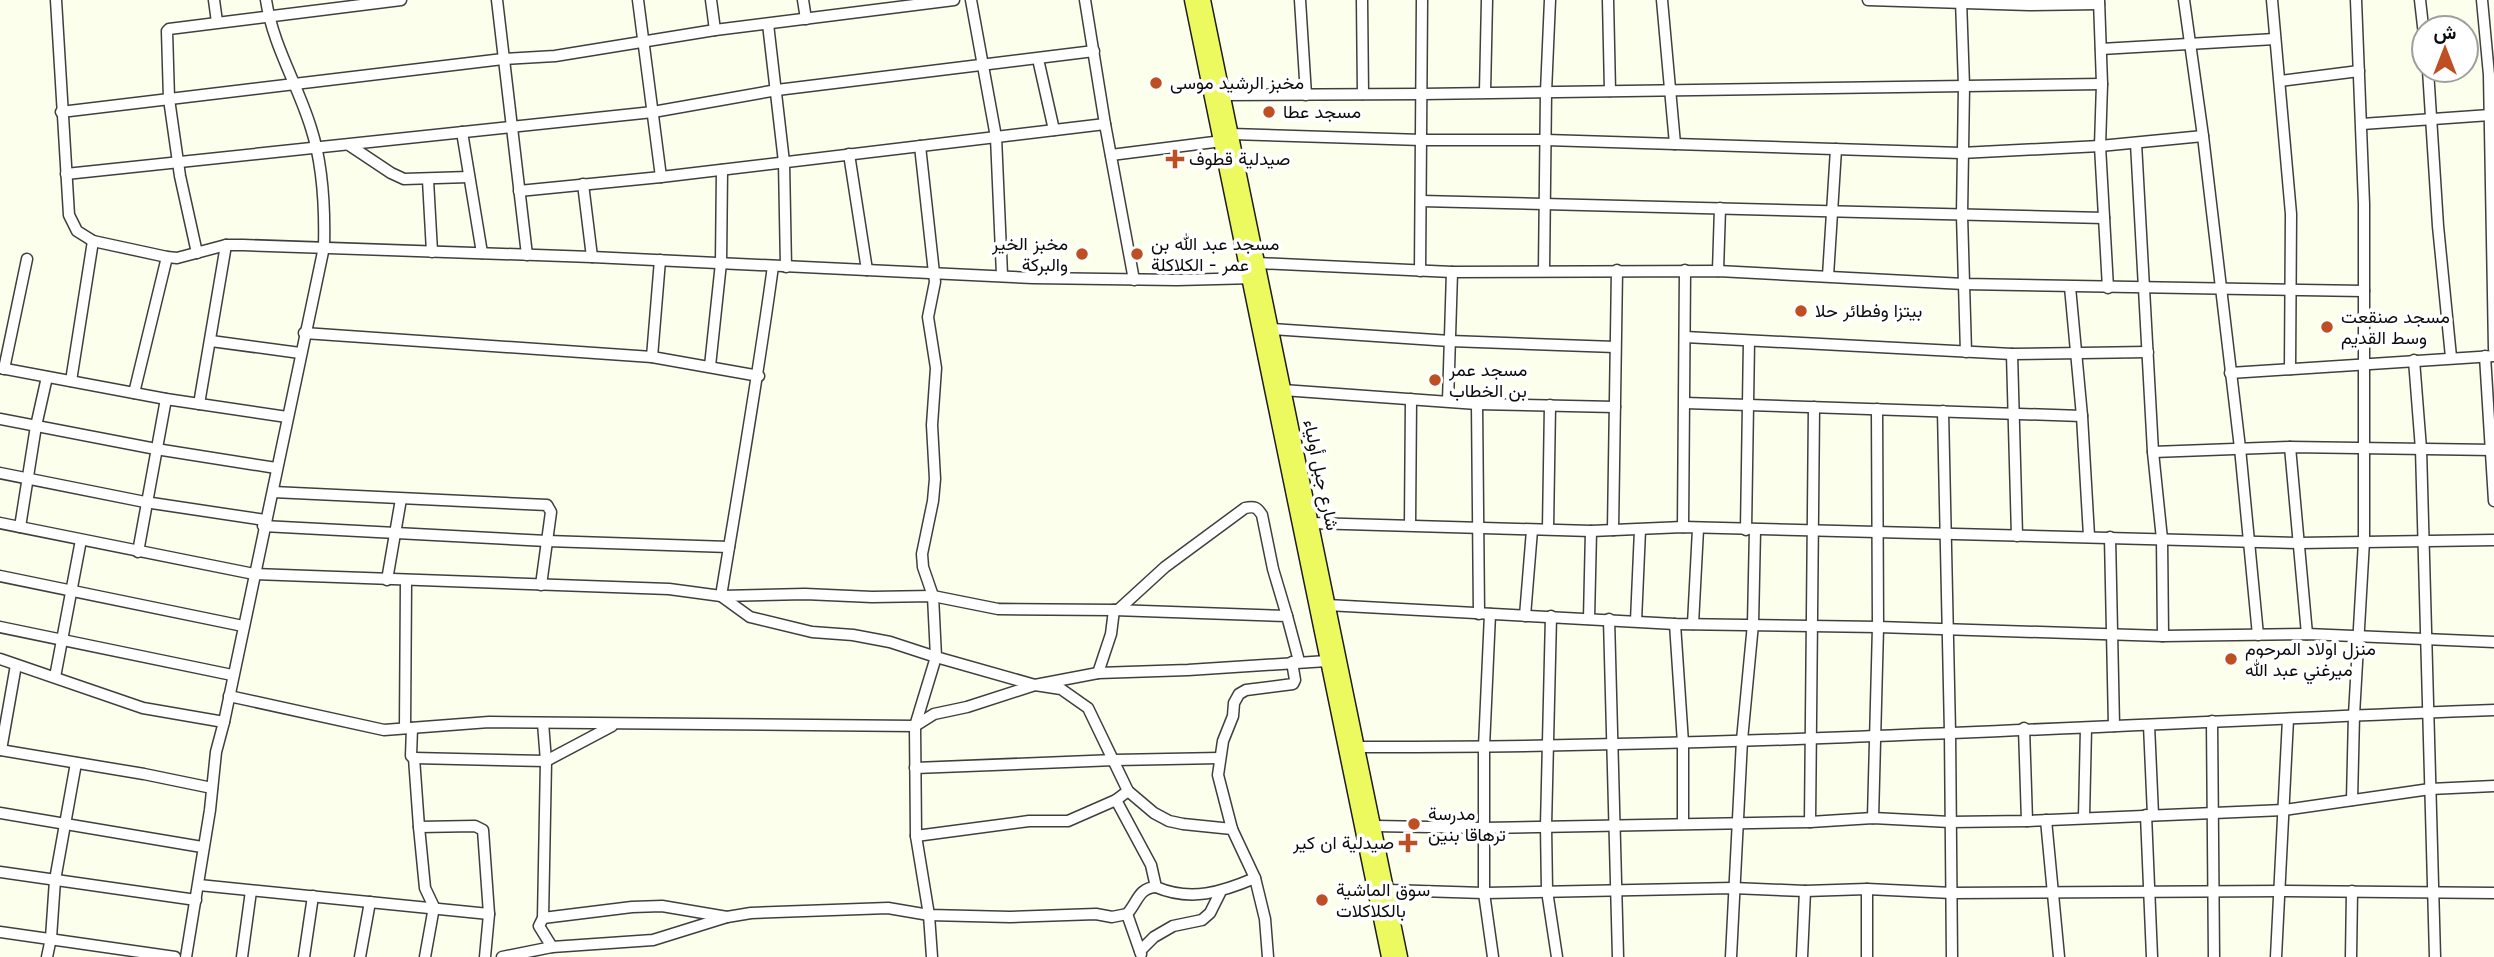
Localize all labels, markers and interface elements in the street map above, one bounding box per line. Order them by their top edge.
north arrow [2410,14,2480,84]
text: ش [2434,21,2457,44]
place label: مخبز الرشيد موسى [1170,72,1304,94]
marker: مخبز الرشيد موسى [1148,75,1164,91]
place label: مسجد عطا [1283,101,1361,123]
marker: مسجد عطا [1261,104,1277,120]
place label: صيدلية قطوف [1189,148,1290,170]
marker: صيدلية قطوف [1167,151,1183,167]
place label: مخبز الخير والبركة [991,233,1068,276]
place label: مسجد عبد الله بن عمر - الكلاكلة [1151,233,1279,276]
marker: مخبز الخير والبركة [1074,246,1090,262]
marker: مسجد عبد الله بن عمر - الكلاكلة [1129,246,1145,262]
place label: بيتزا وفطائر حلا [1815,300,1922,322]
marker: بيتزا وفطائر حلا [1793,303,1809,319]
place label: مسجد صنقعت وسط القديم [2341,306,2450,350]
marker: مسجد صنقعت وسط القديم [2319,319,2335,335]
place label: مسجد عمر بن الخطاب [1448,359,1527,402]
marker: مسجد عمر بن الخطاب [1427,372,1443,388]
street label: شارع جبل أولياء [1298,418,1343,533]
place label: منزل اولاد المرحوم ميرغني عبد الله [2245,638,2376,685]
marker: منزل اولاد المرحوم ميرغني عبد الله [2223,651,2239,667]
place label: مدرسة ترهاقا بنين [1428,803,1506,846]
marker: مدرسة ترهاقا بنين [1406,816,1422,832]
place label: صيدلية ان كير [1292,832,1394,854]
marker: صيدلية ان كير [1400,835,1416,851]
place label: سوق الماشية بالكلاكلات [1336,879,1430,922]
marker: سوق الماشية بالكلاكلات [1314,892,1330,908]

